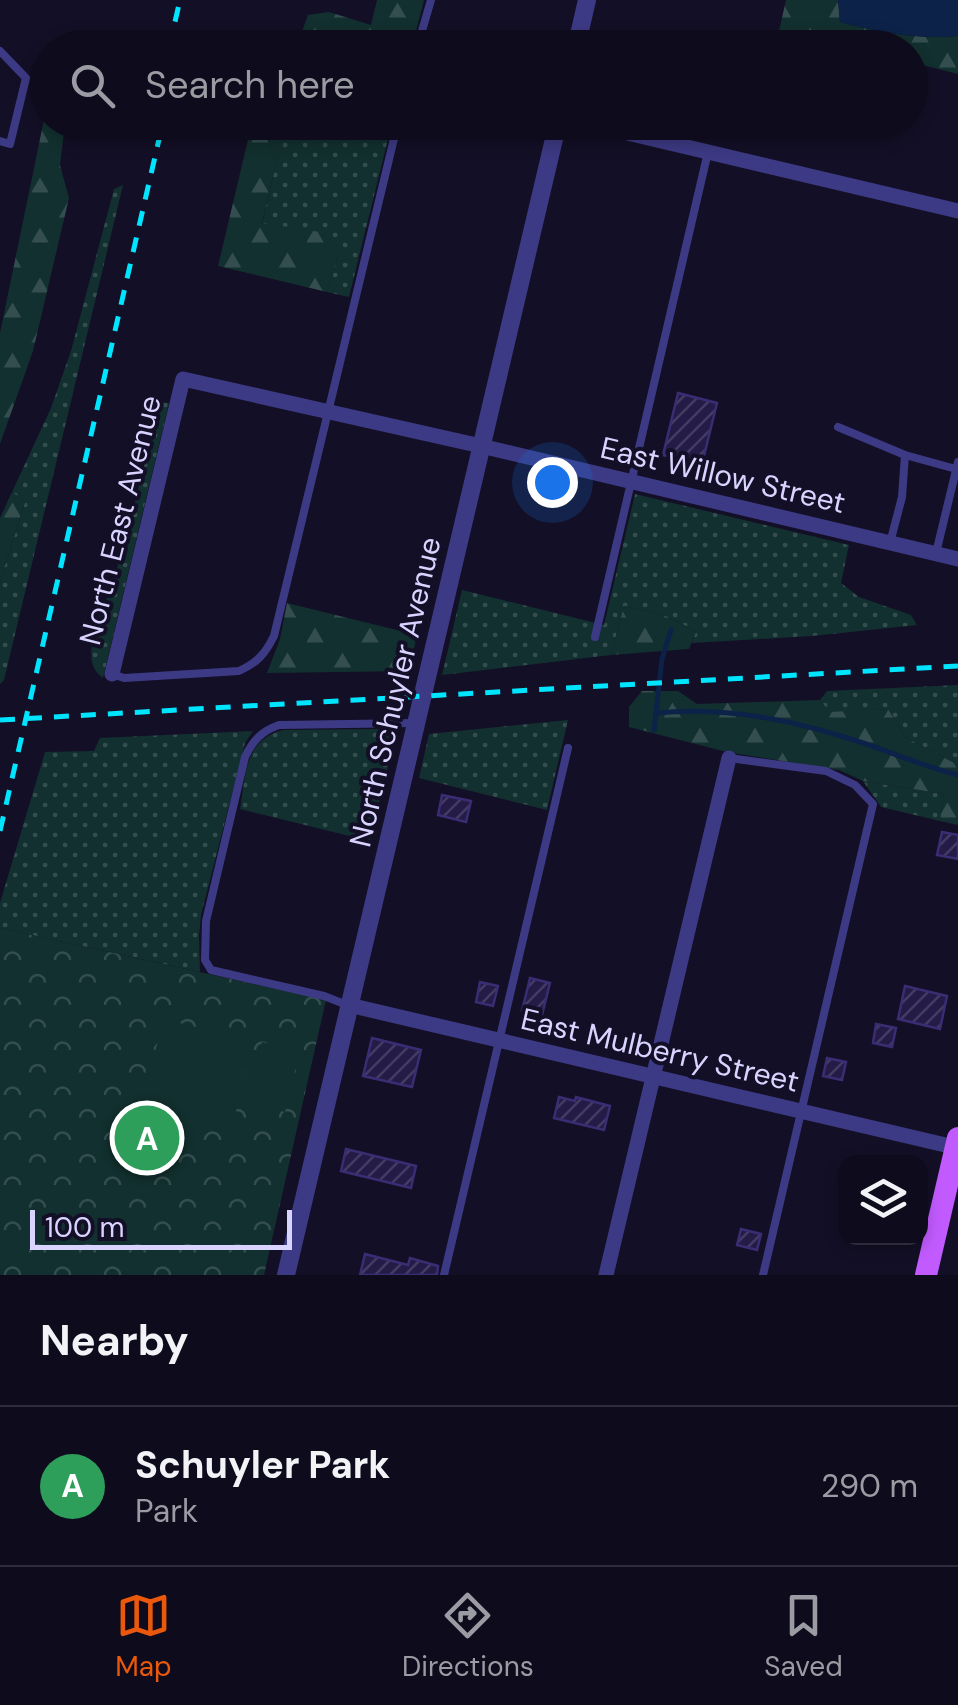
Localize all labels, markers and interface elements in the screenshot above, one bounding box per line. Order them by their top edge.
search box [30,30,928,140]
icon: search [65,58,120,113]
text: Search here [145,60,355,110]
street label: North East Avenue [70,391,170,649]
street label: East Willow Street [597,428,849,522]
your location [527,457,578,508]
street label: North Schuyler Avenue [340,533,450,851]
street label: East Mulberry Street [517,999,803,1101]
pin: A [114,1100,180,1176]
map controls [838,1155,928,1245]
button: layers [838,1155,928,1245]
scale bar [30,1205,292,1250]
text: 100 m [45,1209,124,1246]
text: Nearby [40,1313,189,1368]
text: Schuyler Park [135,1440,390,1490]
text: A [61,1465,84,1507]
text: 290 m [821,1465,918,1507]
text: Park [135,1490,198,1532]
tab: Map [115,1588,172,1685]
tab: Directions [402,1588,534,1685]
tab: Saved [764,1588,843,1685]

